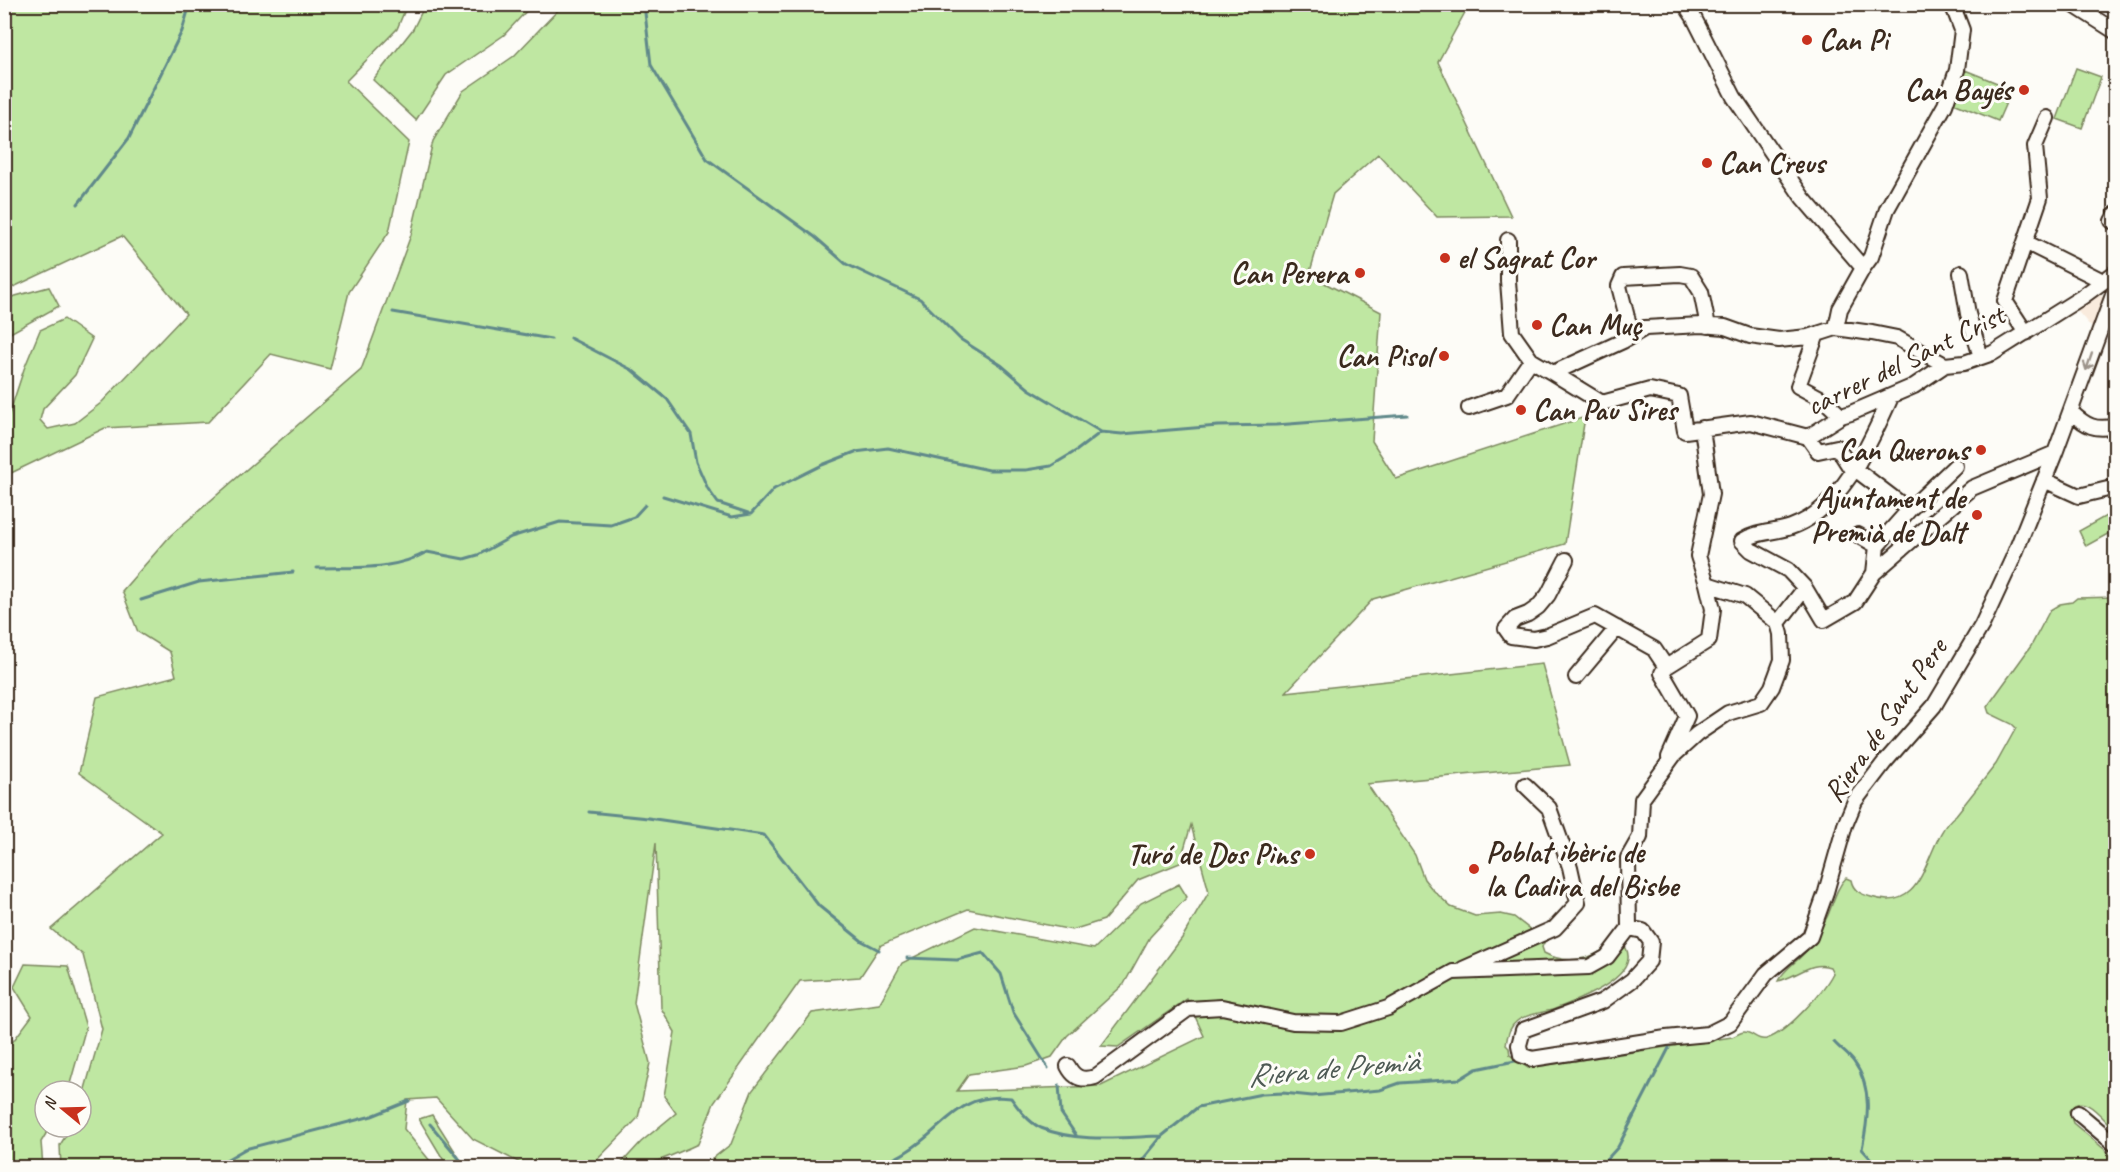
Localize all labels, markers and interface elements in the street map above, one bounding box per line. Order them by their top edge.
place label: Can Pi [1819,21,1892,59]
marker: Can Pi [1800,33,1814,47]
place label: Can Bayés [1905,71,2015,110]
marker: Can Bayés [2017,83,2031,97]
place label: Can Creus [1719,144,1828,182]
marker: Can Creus [1700,156,1714,170]
place label: el Sagrat Cor [1457,239,1598,277]
marker: el Sagrat Cor [1438,251,1452,265]
place label: Can Perera [1231,254,1351,292]
marker: Can Perera [1353,266,1367,280]
street label: carrer del Sant Crist [1800,294,2013,424]
place label: Can Muç [1549,306,1644,344]
marker: Can Muç [1530,318,1544,332]
place label: Can Pisol [1337,337,1438,375]
marker: Can Pisol [1437,349,1451,363]
one-way arrow [2082,352,2093,371]
place label: Can Pau Sires [1533,391,1680,429]
marker: Can Pau Sires [1514,403,1528,417]
place label: Can Querons [1839,431,1972,469]
marker: Can Querons [1974,443,1988,457]
place label: Ajuntament de Premià de Dalt [1811,479,1970,551]
marker: Ajuntament de Premià de Dalt [1970,508,1984,522]
street label: Riera de Sant Pere [1814,629,1957,809]
place label: Poblat ibèric de la Cadira del Bisbe [1486,833,1681,905]
place label: Turó de Dos Pins [1127,835,1301,873]
marker: Turó de Dos Pins [1303,847,1317,861]
marker: Poblat ibèric de la Cadira del Bisbe [1467,862,1481,876]
water label: Riera de Premià [1246,1040,1423,1096]
north arrow [33,1079,93,1139]
text: N [39,1094,62,1112]

